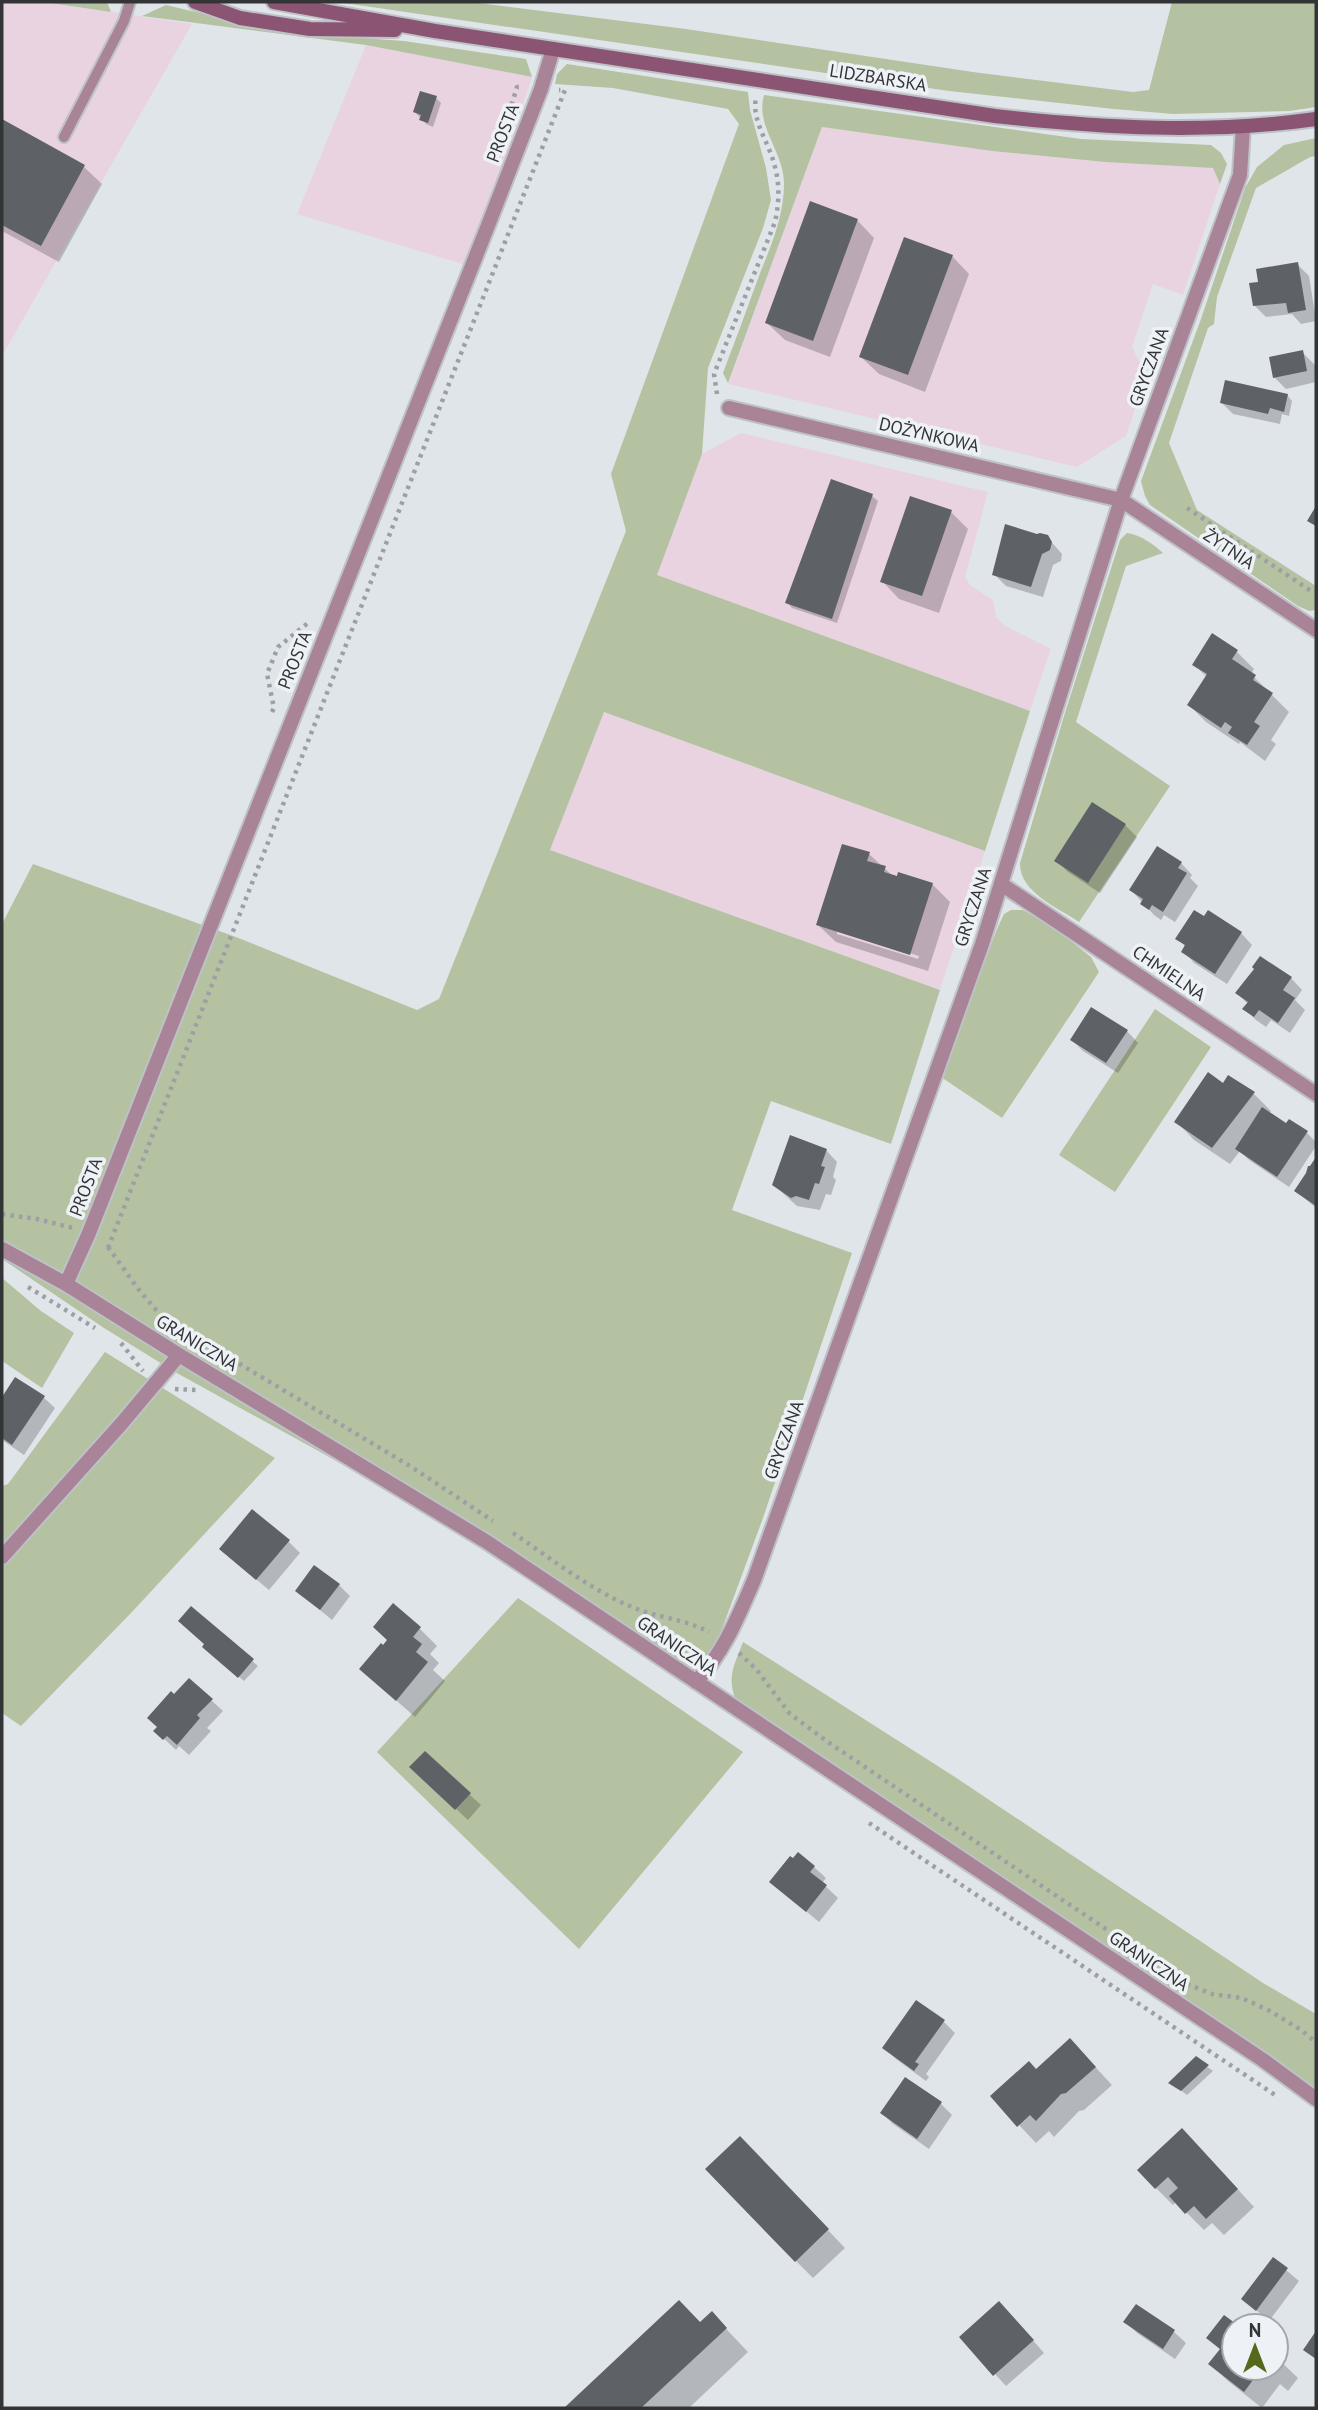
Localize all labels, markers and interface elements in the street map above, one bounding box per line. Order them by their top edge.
street label: LIDZBARSKA [828,58,929,97]
street label: PROSTA [481,100,524,165]
street label: GRYCZANA [1124,324,1174,410]
street label: DOŻYNKOWA [877,412,982,457]
street label: ŻYTNIA [1199,523,1260,574]
street label: PROSTA [272,627,317,692]
street label: GRYCZANA [949,864,996,950]
street label: CHMIELNA [1128,940,1211,1006]
street label: PROSTA [64,1154,107,1219]
street label: GRANICZNA [152,1309,243,1376]
street label: GRYCZANA [759,1397,809,1483]
street label: GRANICZNA [633,1610,722,1681]
street label: GRANICZNA [1105,1925,1194,1996]
north arrow [1220,2312,1290,2382]
text: N [1249,2318,1261,2342]

